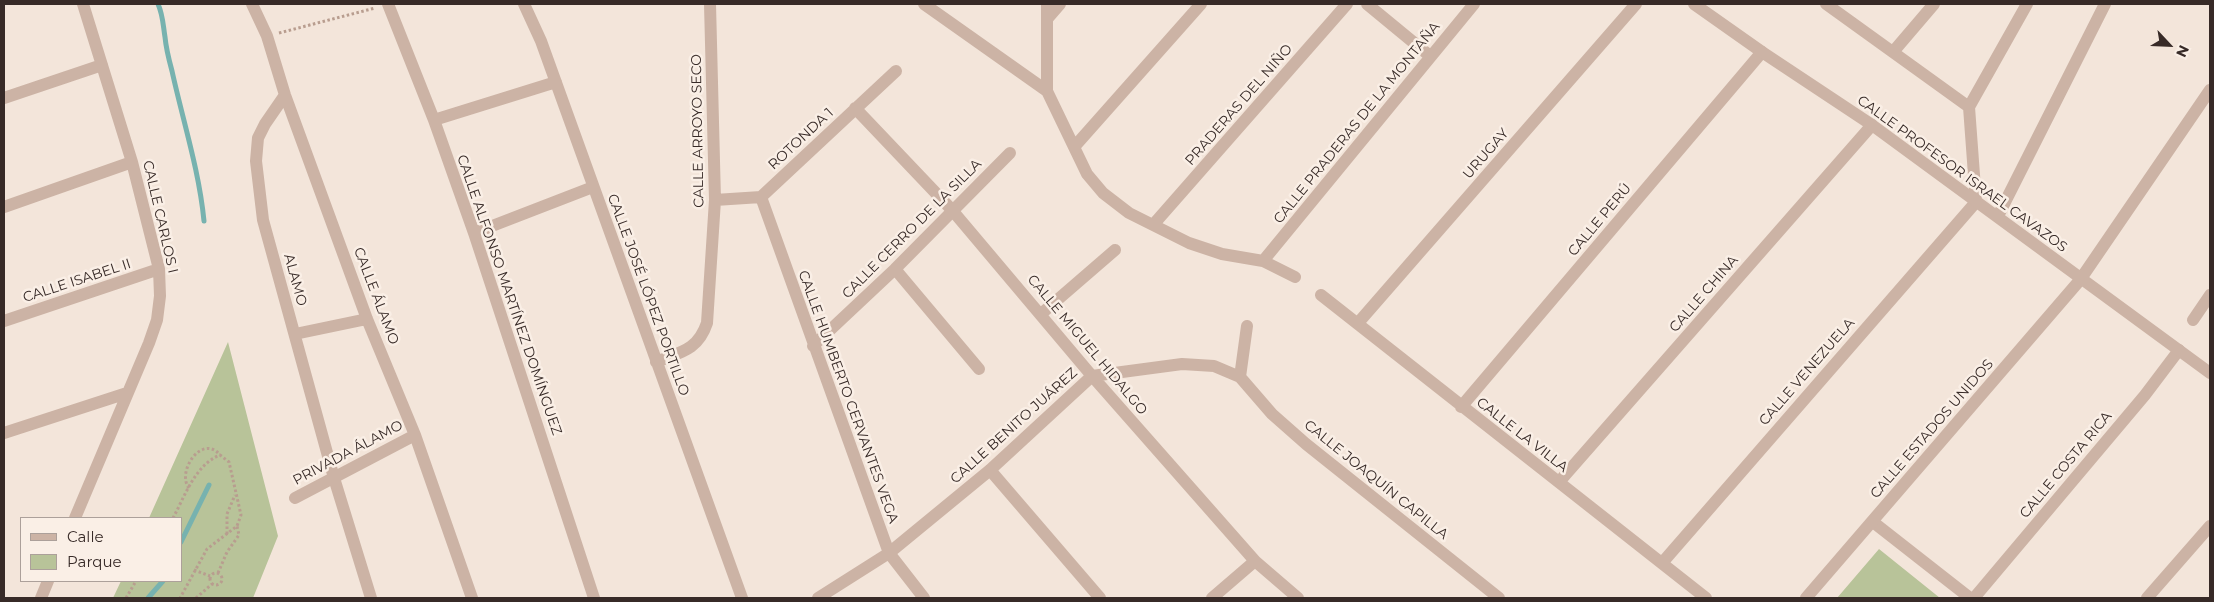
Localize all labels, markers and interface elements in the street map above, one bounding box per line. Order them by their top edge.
street label: CALLE PRADERAS DE LA MONTAÑA [1270,19,1444,227]
north arrow [2144,20,2194,70]
street label: PRADERAS DEL NIÑO [1182,41,1296,169]
text: N [2172,42,2193,60]
street label: CALLE ARROYO SECO [688,54,708,208]
street label: CALLE PROFESOR ISRAEL CAVAZOS [1854,92,2070,256]
street label: ROTONDA 1 [765,105,837,173]
street label: URUGAY [1460,125,1512,183]
street label: CALLE ALFONSO MARTÍNEZ DOMÍNGUEZ [453,153,565,437]
street label: CALLE CERRO DE LA SILLA [839,156,985,302]
street label: CALLE CARLOS I [139,159,181,275]
street label: CALLE PERÚ [1565,180,1635,260]
street label: CALLE JOSÉ LÓPEZ PORTILLO [604,192,692,398]
street label: CALLE ÁLAMO [350,245,402,347]
street label: ALAMO [280,252,310,308]
street label: CALLE CHINA [1666,252,1742,336]
street label: CALLE ISABEL II [21,256,133,306]
street label: CALLE HUMBERTO CERVANTES VEGA [794,268,902,526]
street label: CALLE MIGUEL HIDALGO [1023,272,1151,418]
street label: CALLE VENEZUELA [1756,315,1858,429]
street label: CALLE ESTADOS UNIDOS [1867,356,1997,502]
street label: CALLE BENITO JUÁREZ [947,365,1081,487]
street label: CALLE LA VILLA [1473,394,1571,476]
street label: CALLE COSTA RICA [2016,408,2116,522]
street label: PRIVADA ÁLAMO [290,417,406,489]
street label: CALLE JOAQUÍN CAPILLA [1301,417,1451,543]
legend [20,517,182,582]
text: Calle [67,527,104,546]
text: Parque [67,552,122,571]

